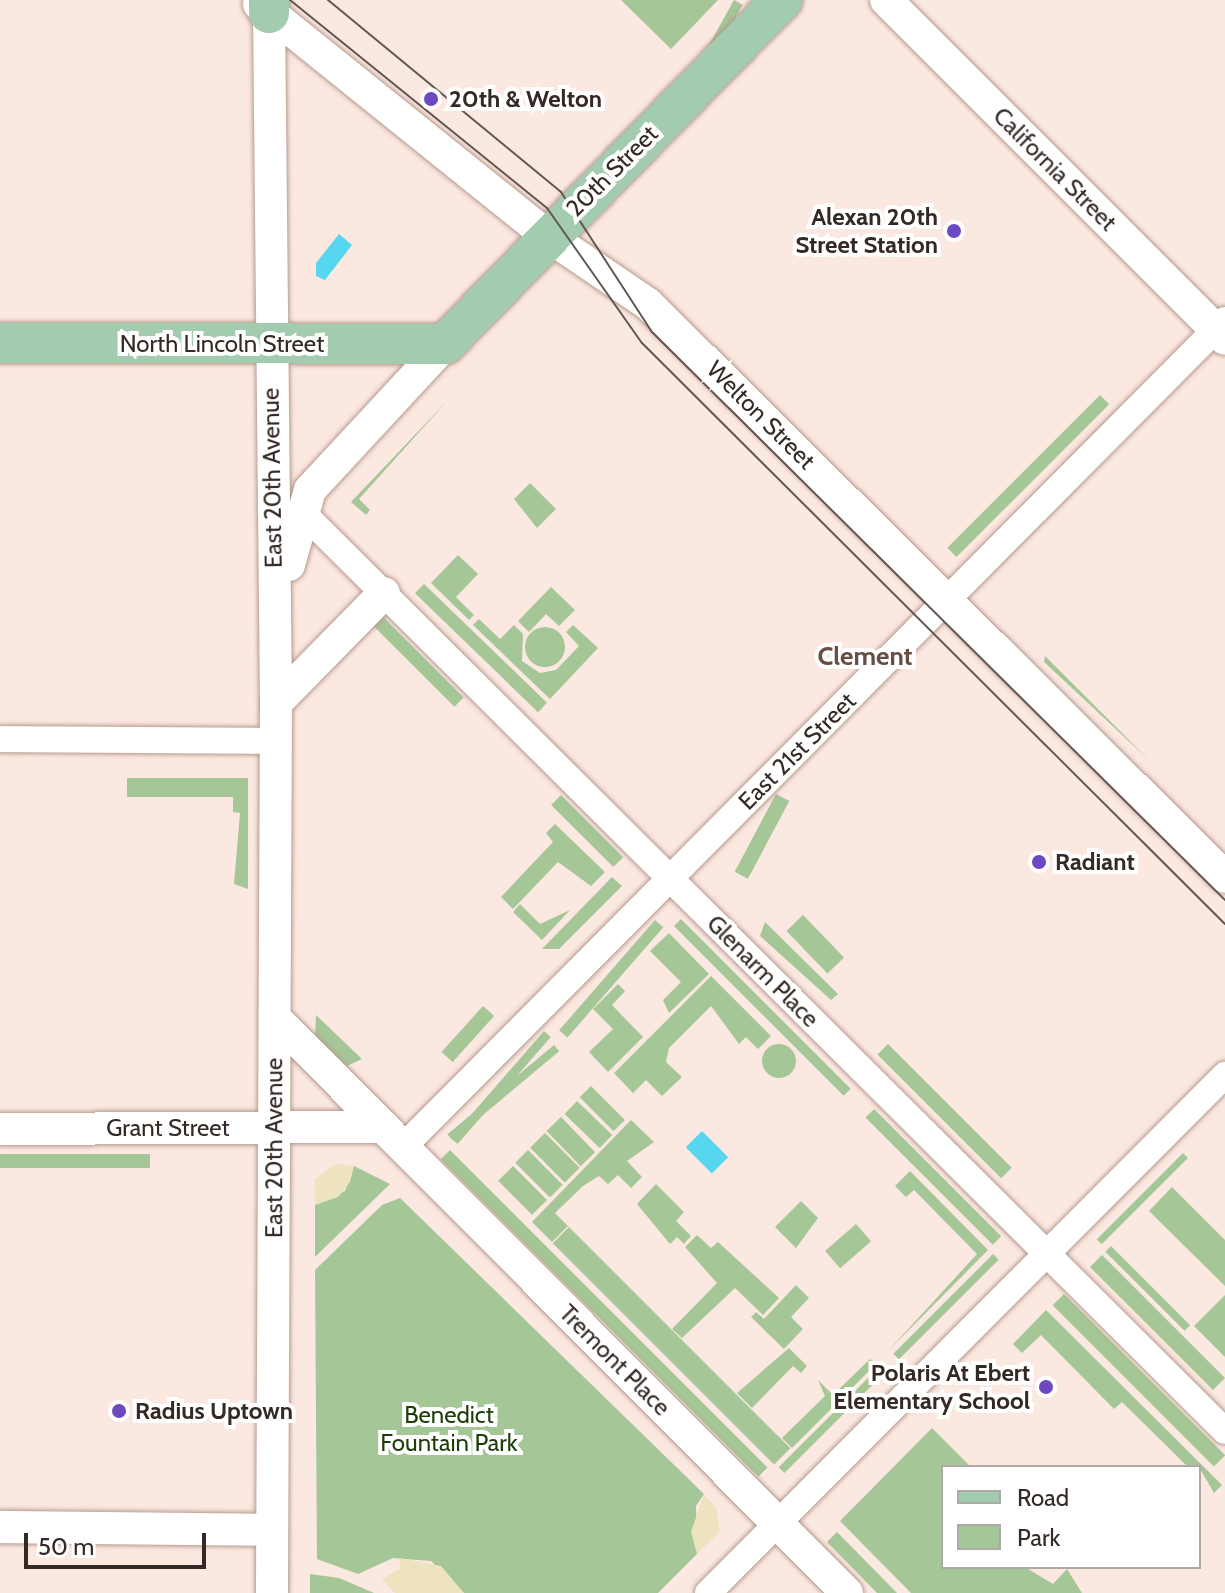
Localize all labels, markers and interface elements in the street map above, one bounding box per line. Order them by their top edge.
place label: 20th & Welton [449,85,602,113]
marker: 20th & Welton [420,88,442,110]
street label: California Street [987,101,1123,237]
street label: 20th Street [560,119,664,223]
place label: Alexan 20th Street Station [795,203,938,259]
marker: Alexan 20th Street Station [945,222,963,240]
street label: North Lincoln Street [120,330,324,358]
street label: Welton Street [701,355,821,475]
street label: East 20th Avenue [256,388,288,568]
district label: Clement [817,641,913,673]
street label: East 21st Street [732,686,862,816]
place label: Radiant [1055,848,1135,876]
marker: Radiant [1030,853,1048,871]
street label: Glenarm Place [701,909,825,1033]
street label: East 20th Avenue [260,1058,288,1238]
street label: Grant Street [106,1114,230,1142]
street label: Tremont Place [554,1299,676,1421]
place label: Polaris At Ebert Elementary School [833,1359,1030,1415]
marker: Polaris At Ebert Elementary School [1037,1378,1055,1396]
place label: Radius Uptown [135,1397,293,1425]
park label: Benedict Fountain Park [380,1401,518,1457]
marker: Radius Uptown [110,1402,128,1420]
legend [941,1465,1201,1569]
text: Road [1017,1483,1069,1512]
scale bar [28,1517,210,1567]
text: Park [1017,1523,1060,1552]
text: 50 m [38,1532,94,1561]

